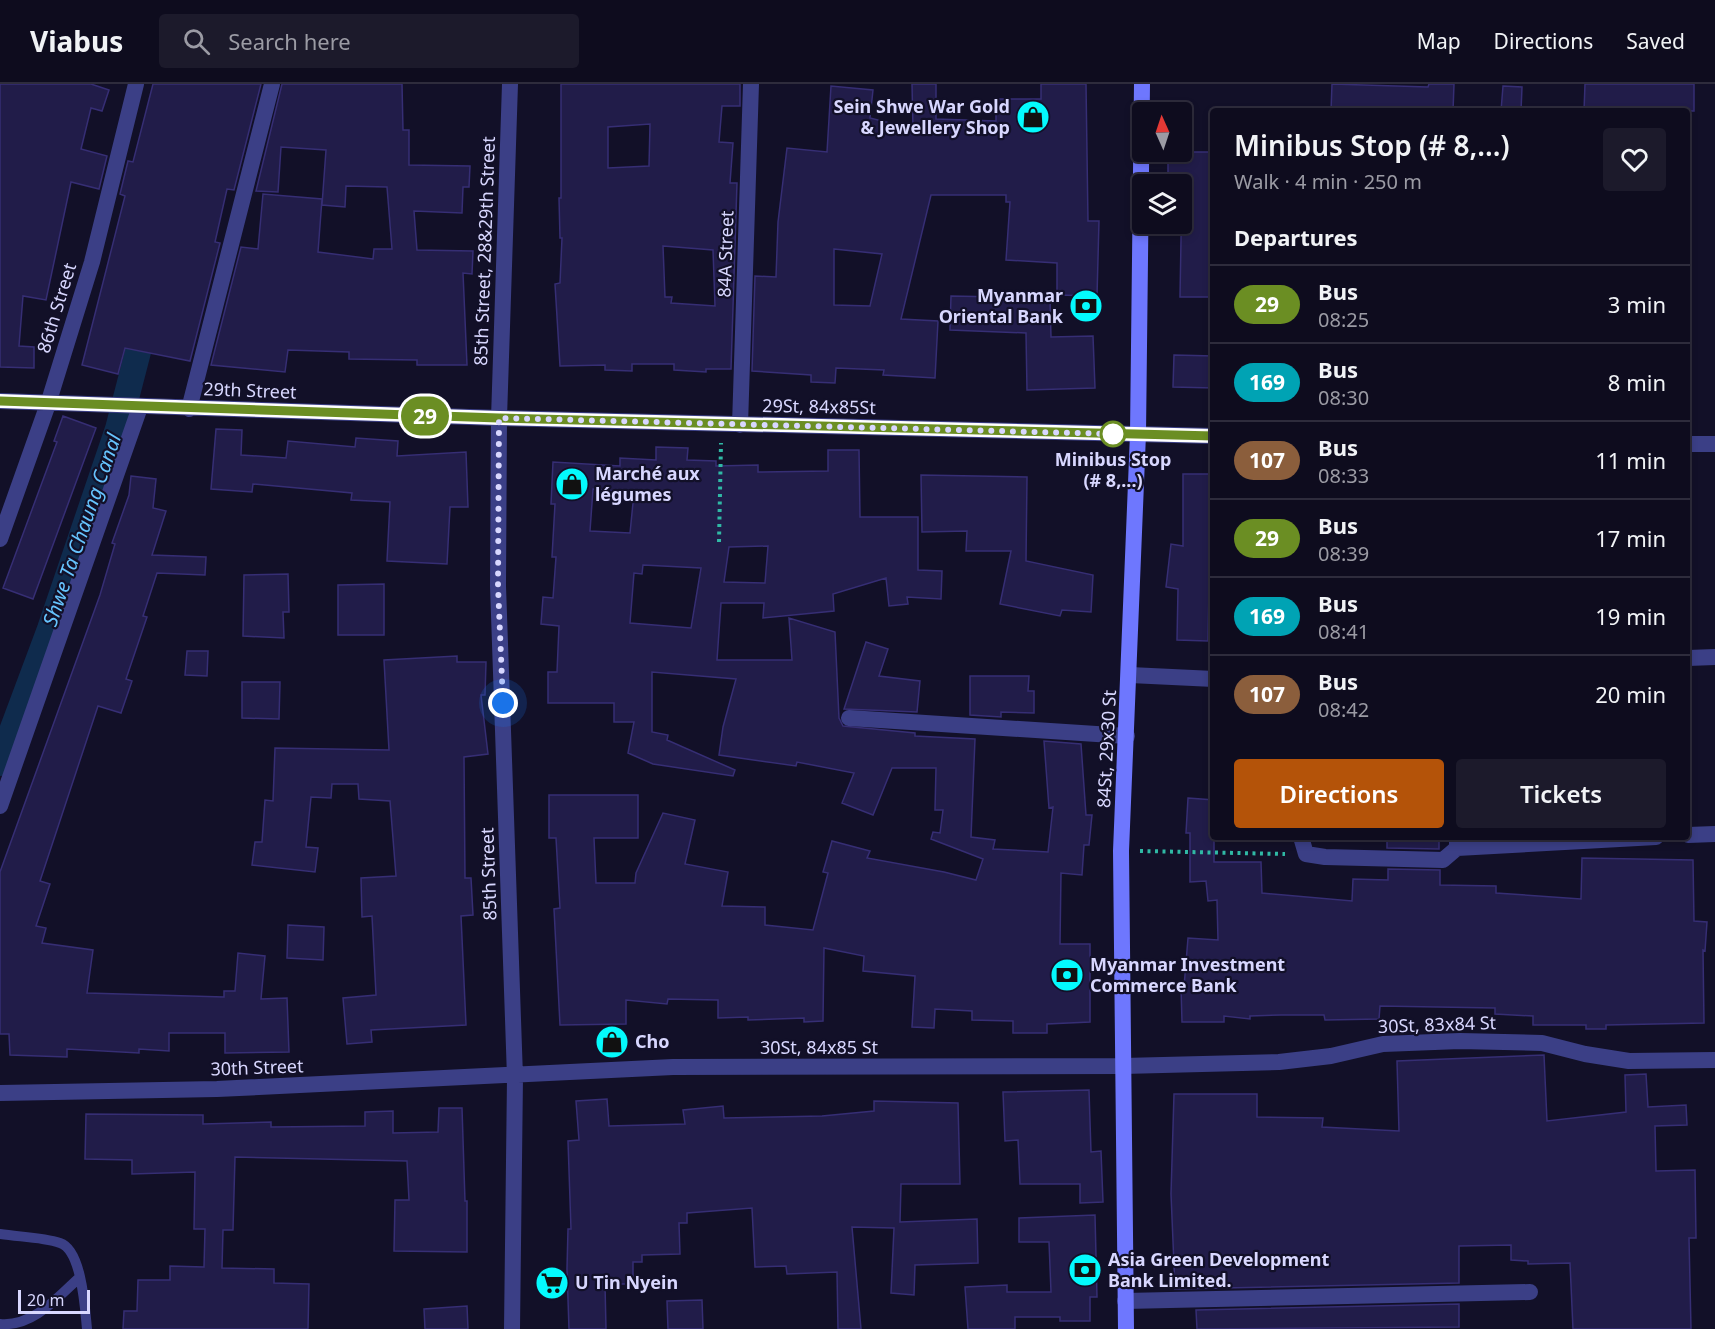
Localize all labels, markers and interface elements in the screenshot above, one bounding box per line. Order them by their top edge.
search box [159,14,579,68]
text: Viabus [30,22,123,60]
icon: search [180,25,213,58]
text: Search here [228,26,351,56]
text: Map [1417,27,1461,55]
text: Directions [1494,27,1593,55]
text: Saved [1626,27,1685,55]
place label: Sein Shwe War Gold & Jewellery Shop [834,94,1010,139]
shop icon: Sein Shwe War Gold & Jewellery Shop [1015,99,1051,135]
north arrow [1132,102,1192,162]
map controls [1132,102,1192,234]
text: Minibus Stop (# 8,...) [1234,126,1510,164]
button: heart [1603,128,1666,191]
street label: 85th Street, 28&29th Street [468,135,500,366]
text: Walk · 4 min · 250 m [1234,168,1422,195]
button: layers [1132,174,1192,234]
street label: 84A Street [711,210,739,298]
text: Departures [1234,222,1358,252]
street label: 86th Street [31,259,81,356]
text: Bus [1318,276,1358,306]
place label: Myanmar Oriental Bank [939,283,1064,328]
bank icon: Myanmar Oriental Bank [1068,288,1104,324]
text: 3 min [1608,289,1666,319]
text: 29 [1255,290,1279,318]
text: 08:25 [1318,306,1369,333]
text: Bus [1318,354,1358,384]
text: 8 min [1608,367,1666,397]
text: 169 [1249,368,1285,396]
street label: 29th Street [203,376,297,404]
text: 08:30 [1318,384,1369,411]
street label: 29St, 84x85St [762,393,877,419]
line badge: 29 [398,396,452,436]
text: 29 [413,402,437,430]
marker: Minibus Stop (# 8,...) [1100,421,1126,447]
water label: Shwe Ta Chaung Canal [36,429,127,630]
text: Bus [1318,432,1358,462]
text: 11 min [1595,445,1666,475]
text: 107 [1249,446,1285,474]
place label: Minibus Stop (# 8,...) [1055,447,1171,492]
place label: Marché aux légumes [595,461,700,506]
text: 08:33 [1318,462,1369,489]
shop icon: Marché aux légumes [554,466,590,502]
text: Bus [1318,510,1358,540]
text: 17 min [1595,523,1666,553]
text: 29 [1255,524,1279,552]
text: 08:39 [1318,540,1369,567]
text: Bus [1318,588,1358,618]
text: 19 min [1595,601,1666,631]
text: 169 [1249,602,1285,630]
text: 08:41 [1318,618,1369,645]
text: Bus [1318,666,1358,696]
text: 20 min [1595,679,1666,709]
text: 107 [1249,680,1285,708]
your location [488,688,518,718]
street label: 84St, 29x30 St [1091,689,1121,809]
text: 08:42 [1318,696,1369,723]
button: Directions [1234,759,1444,828]
button: Tickets [1456,759,1666,828]
street label: 85th Street [474,827,502,921]
place label: Myanmar Investment Commerce Bank [1090,952,1285,997]
bank icon: Myanmar Investment Commerce Bank [1049,957,1085,993]
street label: 30St, 83x84 St [1377,1010,1497,1038]
shop icon: Cho [594,1024,630,1060]
place label: Cho [635,1029,670,1053]
street label: 30St, 84x85 St [760,1035,879,1059]
street label: 30th Street [210,1053,304,1081]
place label: Asia Green Development Bank Limited. [1108,1247,1329,1292]
bank icon: Asia Green Development Bank Limited. [1067,1252,1103,1288]
supermarket icon: U Tin Nyein [534,1265,570,1301]
place label: U Tin Nyein [575,1270,678,1294]
scale bar [18,1287,90,1314]
text: 20 m [27,1289,64,1311]

